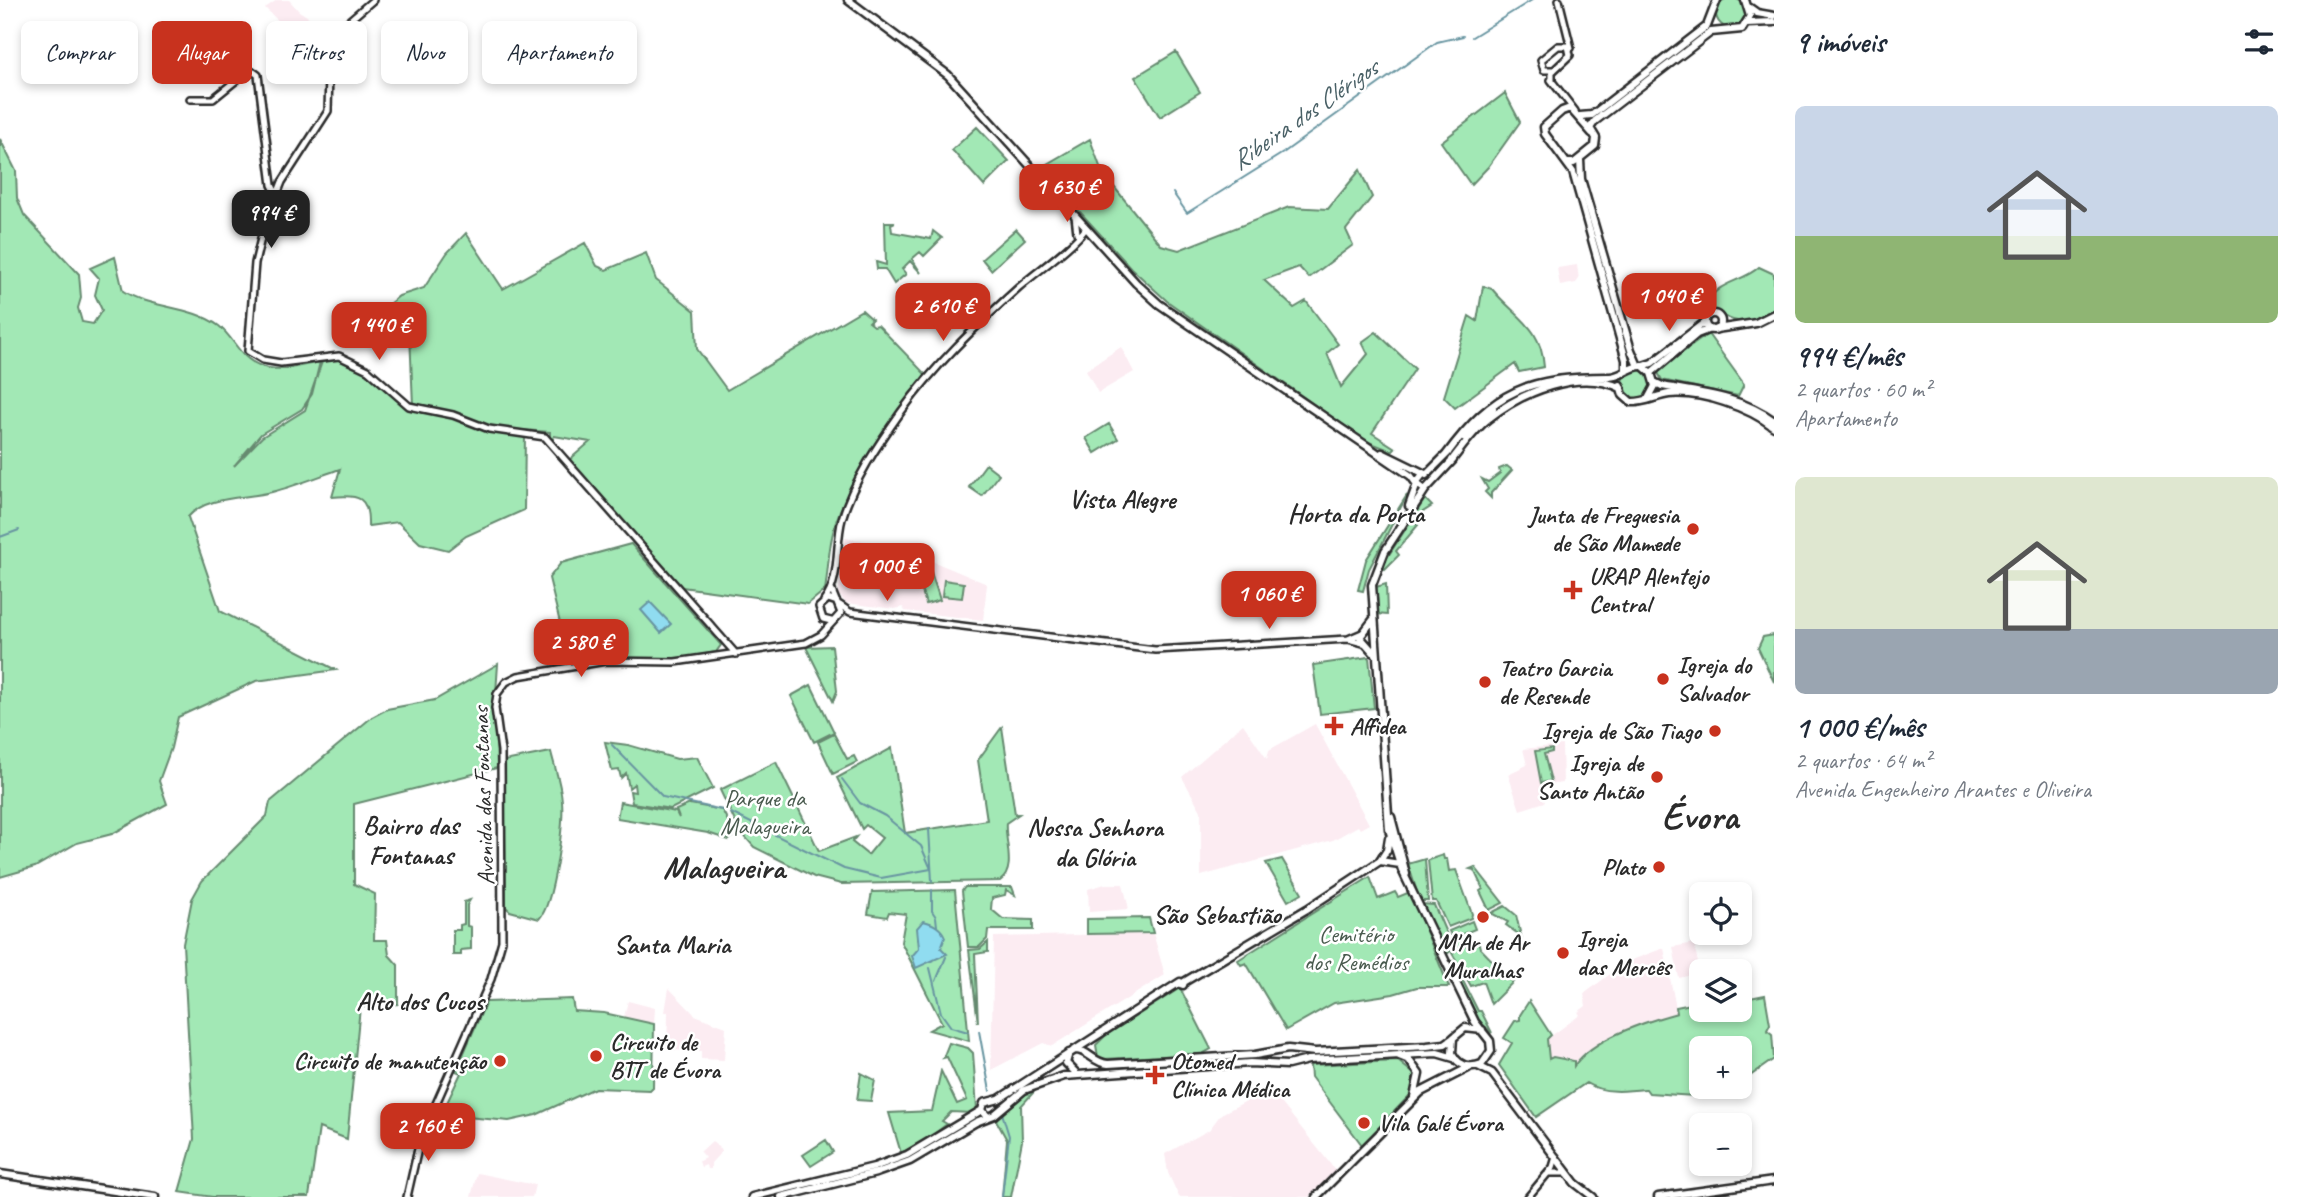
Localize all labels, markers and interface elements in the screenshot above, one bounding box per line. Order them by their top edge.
chip: Comprar [21,21,138,84]
chip: Alugar [152,21,252,84]
chip: Filtros [266,21,367,84]
chip: Novo [381,21,468,84]
chip: Apartamento [482,21,637,84]
text: 9 imóveis [1795,23,1885,61]
icon: filters [2240,23,2278,61]
water label: Ribeira dos Clérigos [1224,49,1387,177]
icon: home [1974,152,2100,278]
pin: 1 630 € [1002,164,1132,224]
text: 1 630 € [1035,172,1099,201]
pin: 994 € [222,190,320,250]
text: 994 € [248,198,294,227]
pin: 1 040 € [1604,274,1734,333]
text: 1 040 € [1638,281,1700,310]
pin: 2 610 € [878,284,1008,343]
text: 2 610 € [911,291,975,320]
pin: 1 440 € [314,302,444,362]
text: 1 440 € [348,310,410,339]
text: 994 €/mês [1795,337,1903,375]
text: 2 quartos · 60 m² [1795,375,1931,404]
text: Apartamento [1795,404,1897,433]
district label: Vista Alegre [1069,483,1178,516]
district label: Horta da Porta [1288,497,1426,530]
place label: Junta de Freguesia de São Mamede [1527,500,1681,558]
marker: Junta de Freguesia de São Mamede [1685,521,1701,537]
icon: home [1974,523,2100,649]
pin: 1 000 € [822,544,952,603]
text: 1 000 € [856,551,918,580]
place label: URAP Alentejo Central [1589,561,1711,619]
pin: 1 060 € [1204,572,1334,631]
text: 1 060 € [1237,579,1301,608]
marker: URAP Alentejo Central [1563,580,1583,600]
pin: 2 580 € [516,620,646,679]
text: 2 580 € [550,627,612,656]
place label: Igreja do Salvador [1677,650,1753,708]
place label: Teatro Garcia de Resende [1499,653,1613,711]
marker: Igreja do Salvador [1655,671,1671,687]
marker: Teatro Garcia de Resende [1477,674,1493,690]
street label: Avenida das Fontanas [465,704,501,886]
text: 1 000 €/mês [1795,708,1924,746]
place label: Affidea [1350,711,1408,741]
marker: Affidea [1324,716,1344,736]
place label: Igreja de São Tiago [1542,716,1703,746]
marker: Igreja de São Tiago [1707,723,1723,739]
text: 2 quartos · 64 m² [1795,746,1931,775]
place label: Igreja de Santo Antão [1537,748,1645,806]
marker: Igreja de Santo Antão [1649,769,1665,785]
text: Avenida Engenheiro Arantes e Oliveira [1795,775,2091,804]
park label: Parque da Malagueira [720,783,812,841]
district label: Évora [1662,793,1742,840]
district label: Bairro das Fontanas [363,809,462,872]
district label: Nossa Senhora da Glória [1027,811,1165,874]
district label: Malagueira [663,847,787,888]
place label: Plato [1602,852,1647,882]
marker: Plato [1651,859,1667,875]
map controls [1689,882,1752,1176]
button: locate [1689,882,1752,945]
district label: São Sebastião [1153,898,1282,931]
marker: M'Ar de Ar Muralhas [1475,909,1491,925]
park label: Cemitério dos Remédios [1304,919,1410,977]
place label: Igreja das Mercês [1577,924,1673,982]
place label: M'Ar de Ar Muralhas [1437,927,1531,985]
district label: Santa Maria [614,928,733,961]
marker: Igreja das Mercês [1555,945,1571,961]
button: layers [1689,959,1752,1022]
district label: Alto dos Cucos [356,985,487,1018]
place label: Circuito de BTT de Évora [610,1027,722,1085]
button: + [1689,1036,1752,1099]
place label: Circuito de manutenção [294,1046,488,1076]
place label: Otomed Clínica Médica [1171,1046,1292,1104]
marker: Circuito de BTT de Évora [588,1048,604,1064]
marker: Circuito de manutenção [492,1053,508,1069]
marker: Otomed Clínica Médica [1145,1065,1165,1085]
pin: 2 160 € [363,1104,493,1163]
place label: Vila Galé Évora [1378,1108,1505,1138]
text: 2 160 € [396,1111,460,1140]
button: − [1689,1113,1752,1176]
marker: Vila Galé Évora [1356,1115,1372,1131]

